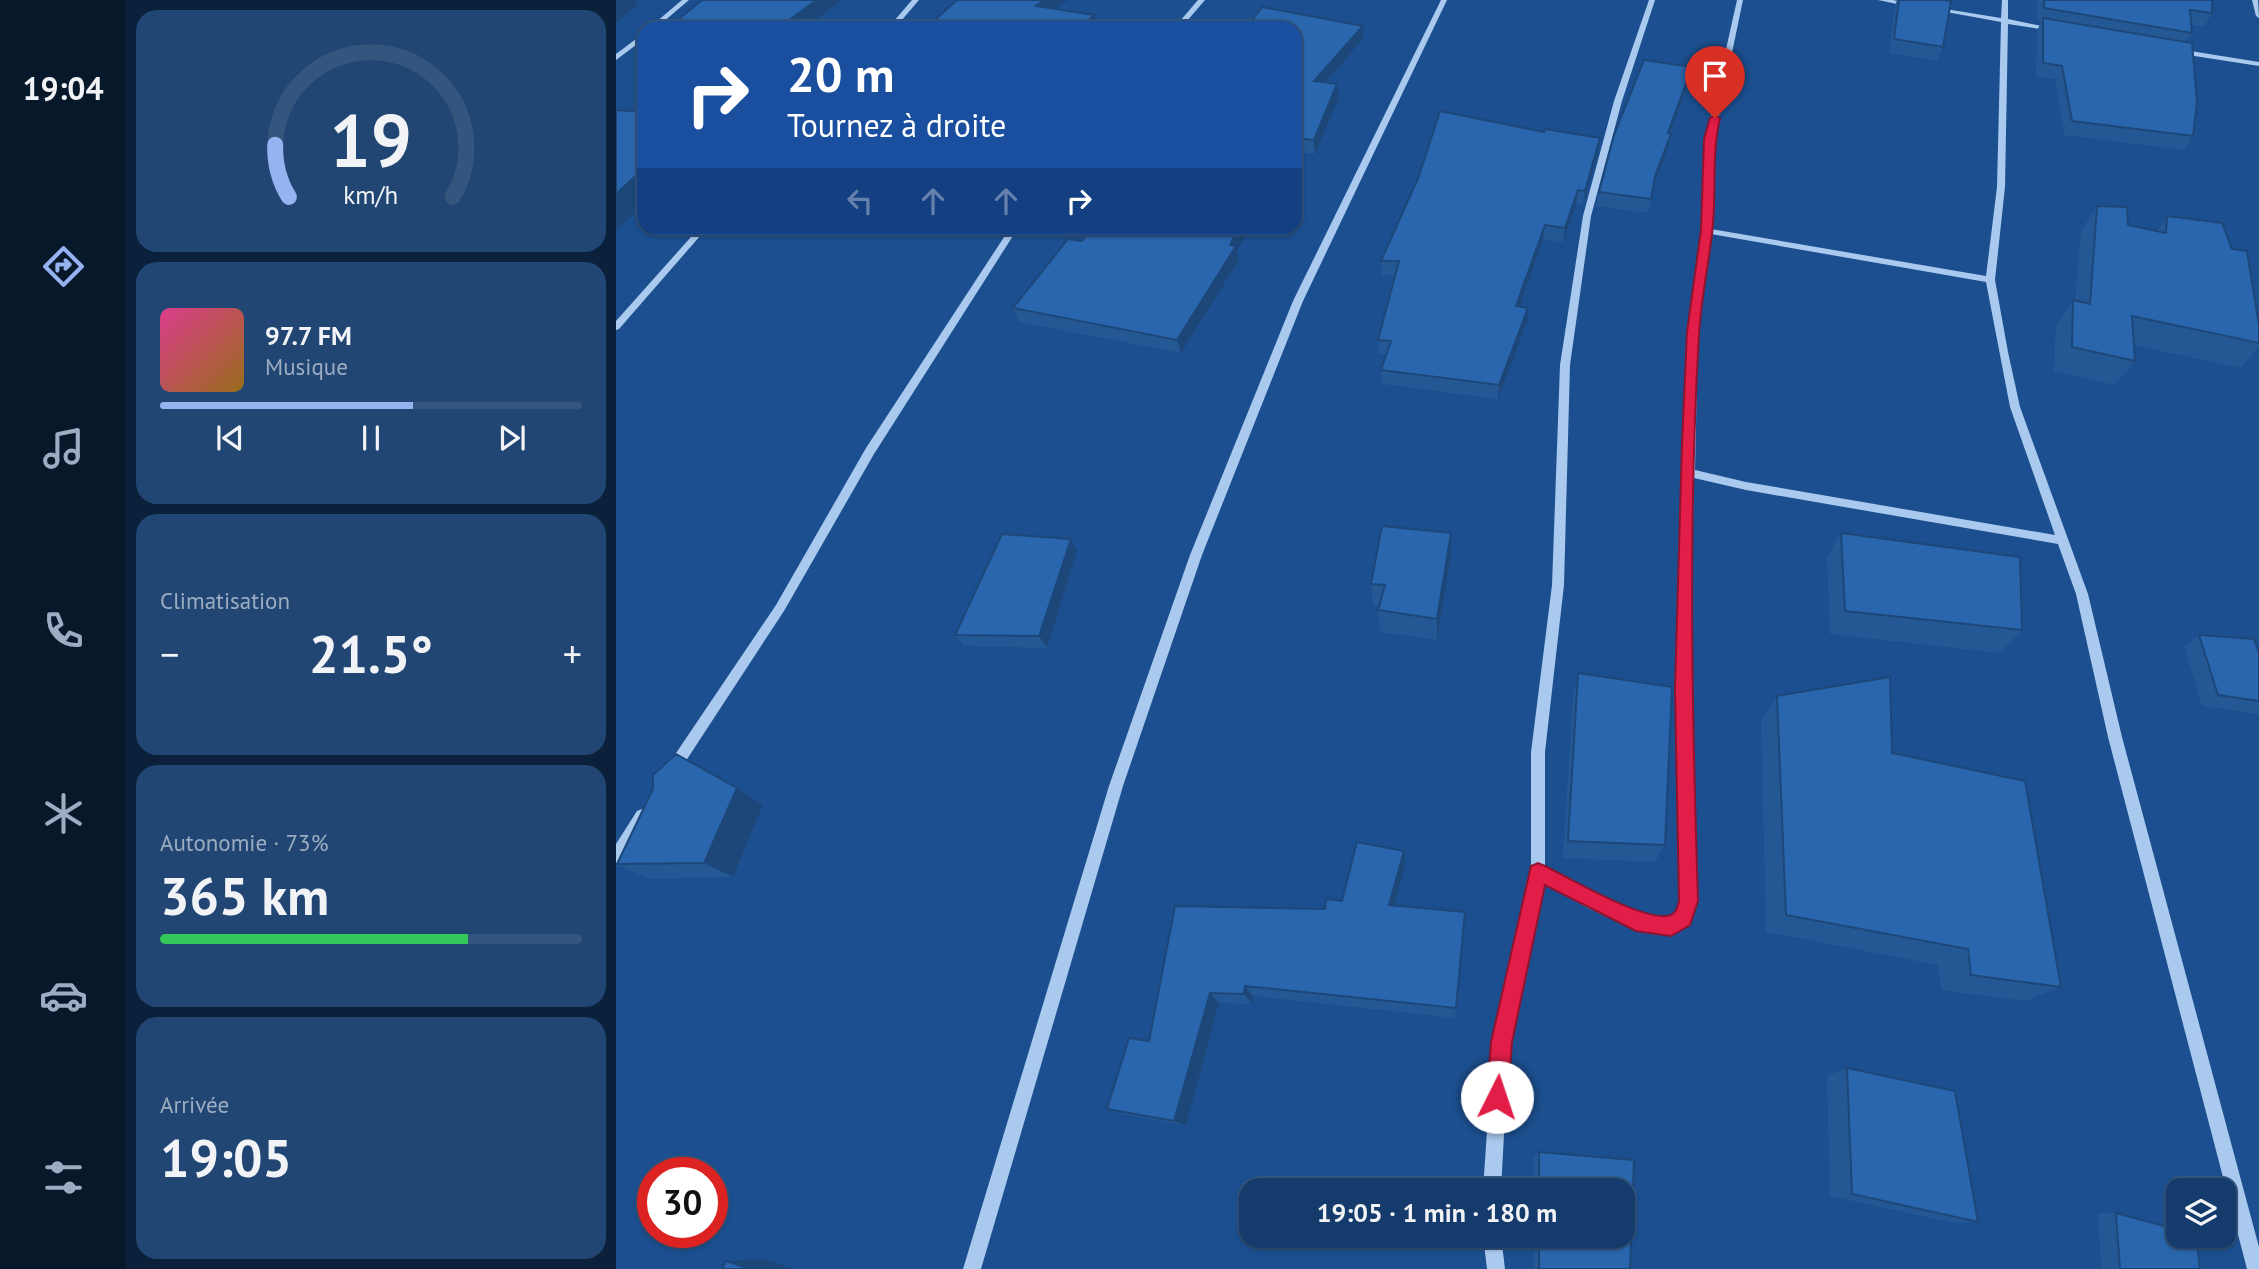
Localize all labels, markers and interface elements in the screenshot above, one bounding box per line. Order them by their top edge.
text: 20 m [787,42,894,106]
pin [1685,46,1745,118]
icon: right [672,49,763,140]
icon: arrive [1696,57,1734,95]
text: 19:04 [22,67,104,109]
text: 19 [330,93,412,187]
text: Tournez à droite [787,104,1006,146]
text: km/h [344,179,398,211]
icon: left [841,182,879,220]
icon: ahead [914,182,952,220]
icon: ahead [987,182,1025,220]
icon: right [1060,182,1098,220]
icon: directions [39,242,88,291]
text: 97.7 FM [265,319,352,352]
text: Musique [265,352,348,381]
icon: previous [211,419,249,457]
icon: pause [352,419,390,457]
icon: next [493,419,531,457]
icon: music [39,424,88,473]
text: Climatisation [160,586,290,615]
icon: phone [39,606,88,655]
text: 21.5° [309,620,433,687]
text: − [160,629,179,678]
text: + [563,629,582,678]
icon: climate [39,789,88,838]
text: Autonomie · 73% [160,828,328,857]
text: 365 km [160,862,329,929]
icon: car [39,971,88,1020]
position arrow [1460,1060,1534,1134]
text: Arrivée [160,1090,229,1119]
text: 19:05 [160,1124,292,1191]
icon: filters [39,1153,88,1202]
speed limit sign: 30 [637,1157,728,1248]
map controls [2166,1178,2236,1248]
button: layers [2166,1178,2236,1248]
text: 19:05 · 1 min · 180 m [1317,1196,1557,1229]

